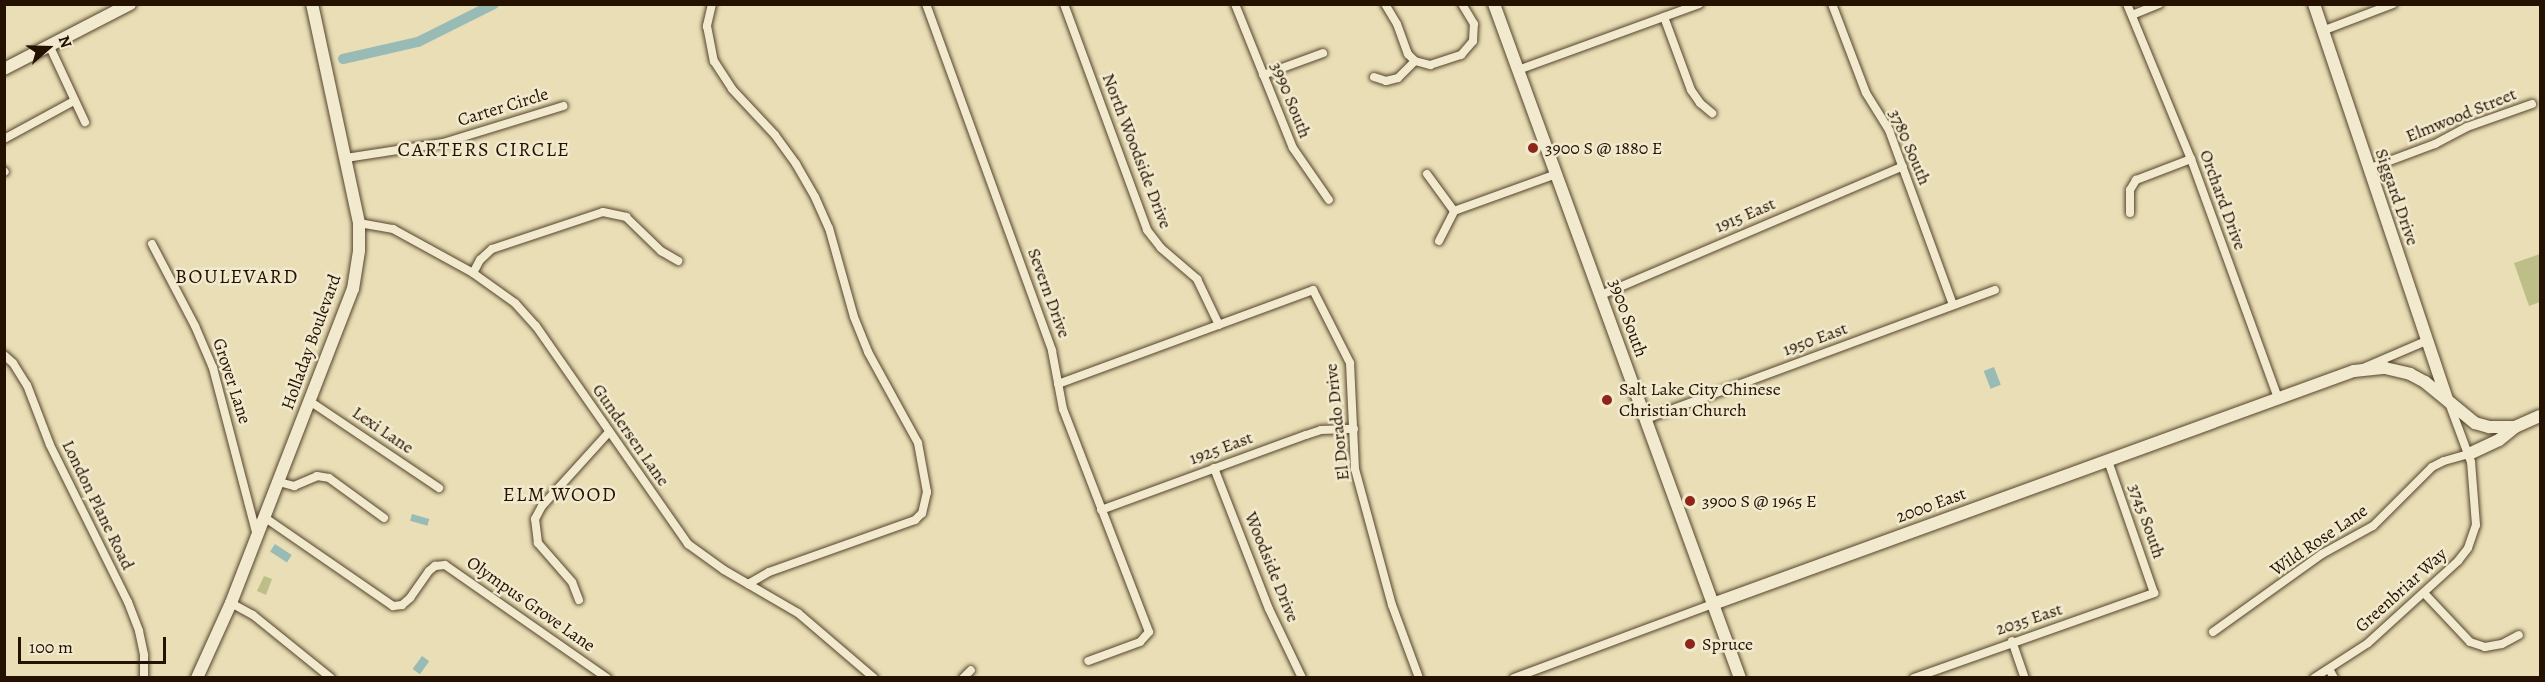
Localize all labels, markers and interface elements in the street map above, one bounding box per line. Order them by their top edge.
north arrow [18,18,78,78]
text: N [53,33,77,51]
street label: 3990 South [1266,59,1316,141]
street label: North Woodside Drive [1097,70,1177,232]
street label: Carter Circle [455,83,551,131]
street label: Elmwood Street [2402,83,2520,147]
street label: 3780 South [1884,106,1936,188]
district label: CARTERS CIRCLE [398,137,570,161]
place label: 3900 S @ 1880 E [1545,137,1662,159]
marker: 3900 S @ 1880 E [1526,141,1540,155]
street label: Siggard Drive [2370,146,2424,248]
street label: Orchard Drive [2195,147,2251,253]
street label: 1915 East [1711,193,1779,237]
street label: Severn Drive [1023,245,1075,341]
district label: BOULEVARD [175,264,299,288]
street label: Holladay Boulevard [276,271,346,413]
street label: 3900 South [1604,276,1652,360]
street label: 1950 East [1780,317,1850,361]
street label: Grover Lane [208,335,256,427]
street label: El Dorado Drive [1320,362,1354,482]
place label: Salt Lake City Chinese Christian Church [1619,379,1781,422]
street label: Gundersen Lane [588,380,674,490]
marker: Salt Lake City Chinese Christian Church [1600,393,1614,407]
street label: Lexi Lane [348,402,418,458]
street label: 1925 East [1186,427,1256,469]
street label: London Plane Road [57,437,139,573]
street label: 3745 South [2124,481,2170,561]
district label: ELM WOOD [503,482,617,506]
street label: 2000 East [1893,482,1969,528]
place label: 3900 S @ 1965 E [1702,490,1817,512]
marker: 3900 S @ 1965 E [1683,494,1697,508]
street label: Wild Rose Lane [2266,500,2372,580]
street label: Woodside Drive [1240,509,1304,625]
street label: Greenbriar Way [2351,543,2451,637]
street label: Olympus Grove Lane [463,552,599,656]
street label: 2035 East [1993,598,2065,640]
scale bar [21,625,170,663]
place label: Spruce [1702,633,1753,655]
text: 100 m [29,635,73,659]
marker: Spruce [1683,637,1697,651]

